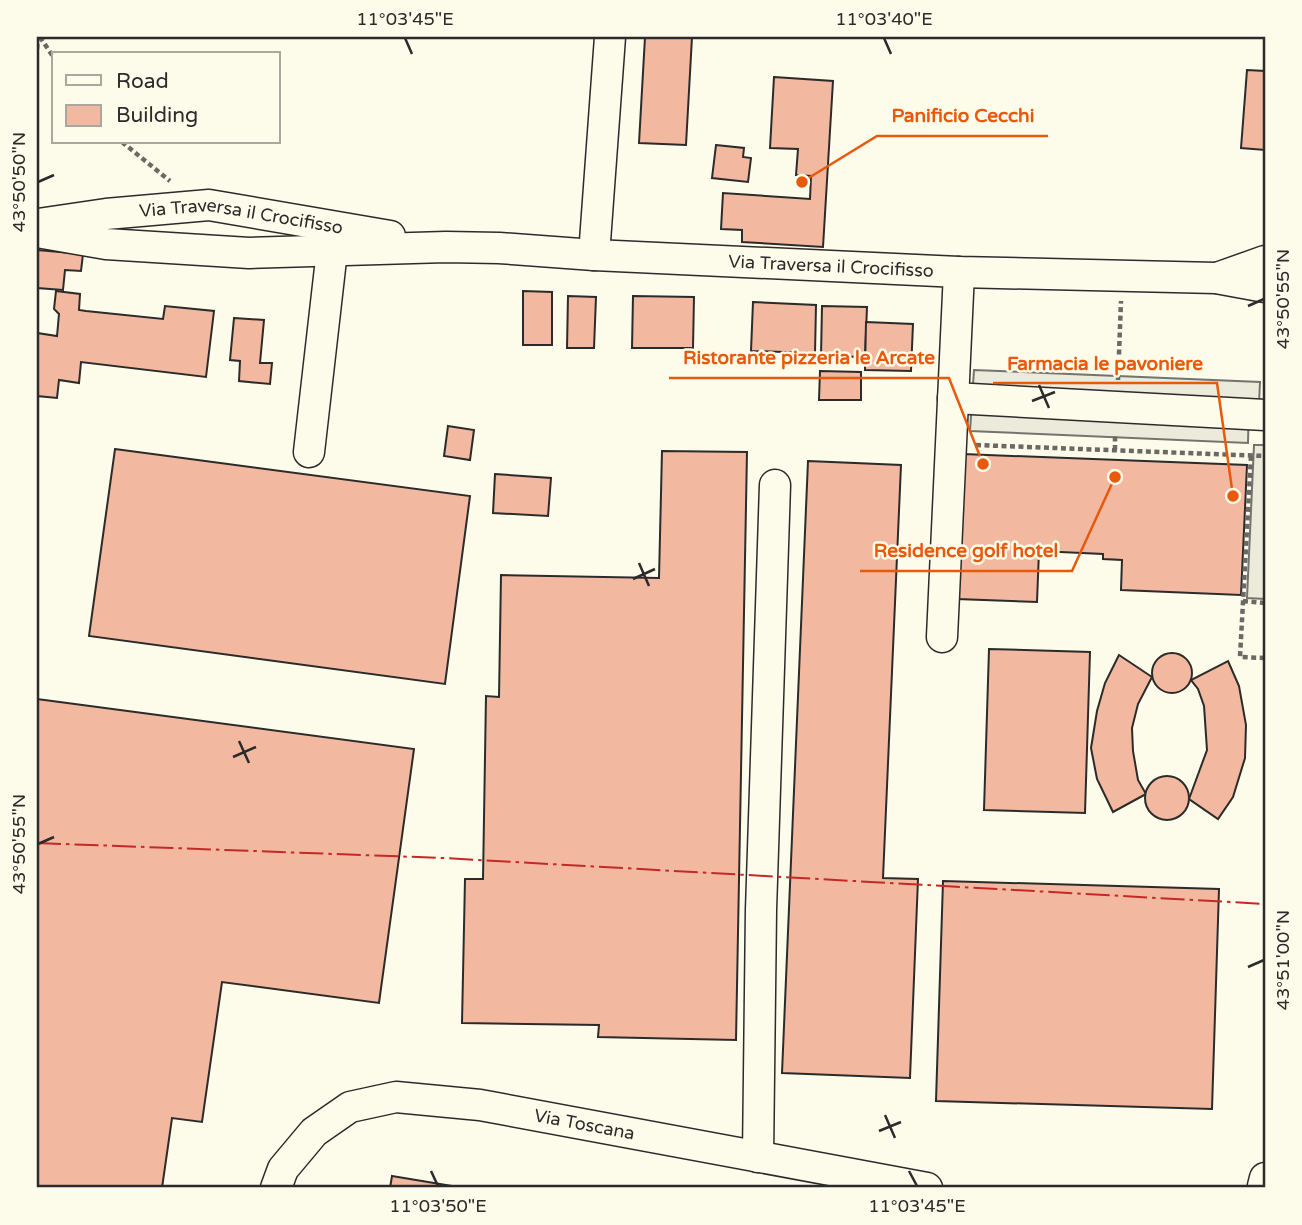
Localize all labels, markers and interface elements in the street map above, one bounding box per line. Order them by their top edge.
text: 11°03'45"E [356,8,454,30]
text: 11°03'40"E [835,8,933,30]
legend [52,52,280,144]
text: Road [116,69,169,94]
callout: Panificio Cecchi [877,96,1048,136]
text: Building [116,103,198,128]
text: Panificio Cecchi [892,105,1034,127]
text: 43°50'50"N [8,132,30,232]
street label: Via Traversa il Crocifisso [138,194,345,239]
text: 43°50'55"N [1272,249,1294,349]
street label: Via Traversa il Crocifisso [728,250,934,282]
callout: Ristorante pizzeria le Arcate [669,338,949,378]
callout: Farmacia le pavoniere [993,343,1217,383]
text: Ristorante pizzeria le Arcate [683,347,935,370]
text: Farmacia le pavoniere [1007,353,1203,376]
callout: Residence golf hotel [860,531,1072,571]
text: Residence golf hotel [874,540,1058,563]
text: 43°50'55"N [8,794,30,894]
text: 43°51'00"N [1272,910,1294,1010]
street label: Via Toscana [532,1104,636,1144]
text: 11°03'50"E [389,1195,487,1217]
text: 11°03'45"E [868,1195,966,1217]

